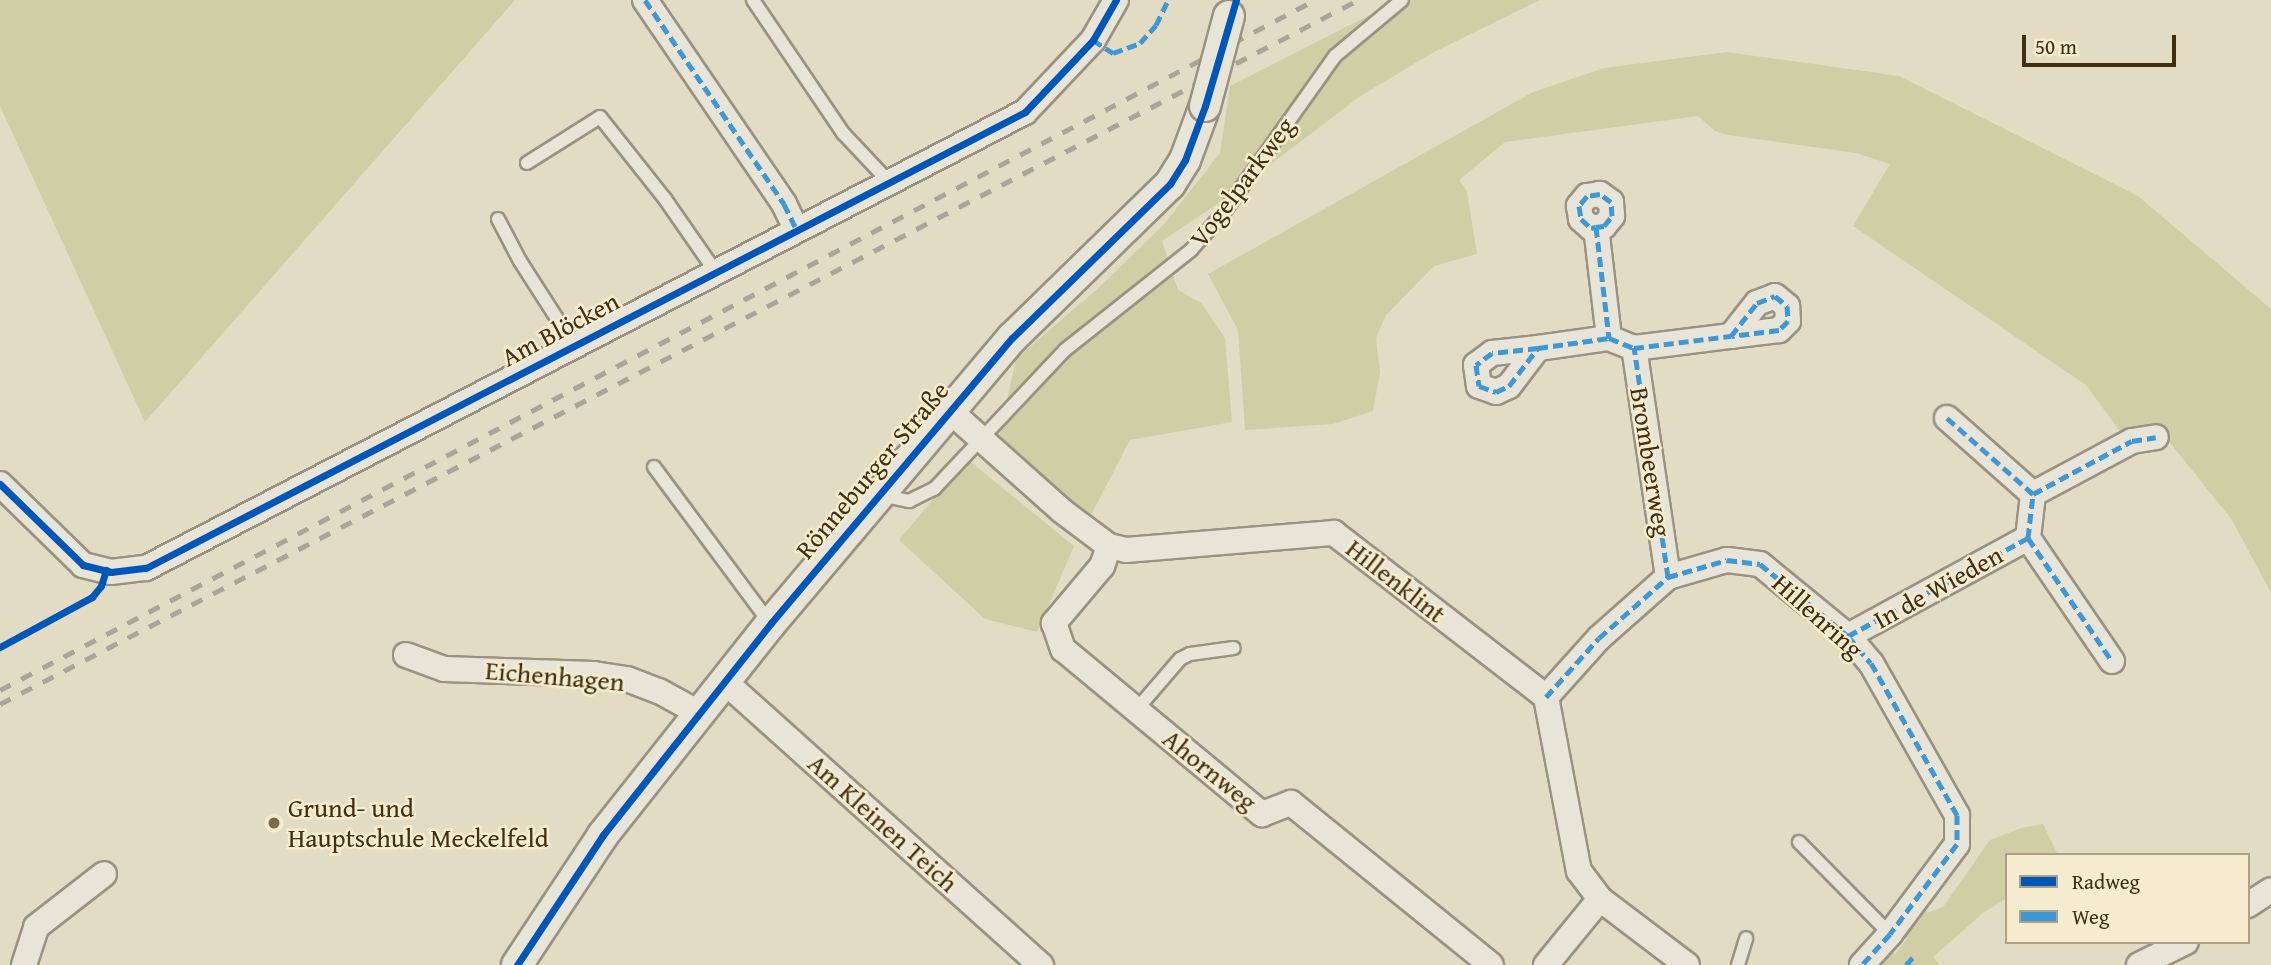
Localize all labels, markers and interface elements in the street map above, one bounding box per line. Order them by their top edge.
scale bar [2026,21,2180,65]
text: 50 m [2035,31,2077,62]
street label: Vogelparkweg [1183,111,1301,253]
street label: Am Blöcken [496,285,624,373]
street label: Rönneburger Straße [789,375,955,565]
street label: Brombeerweg [1624,385,1678,539]
street label: Hillenklint [1340,533,1452,629]
street label: In de Wieden [1868,539,2008,635]
street label: Hillenring [1766,567,1870,665]
street label: Eichenhagen [484,654,626,698]
street label: Ahornweg [1157,723,1263,817]
street label: Am Kleinen Teich [802,748,964,898]
place label: Grund- und Hauptschule Meckelfeld [288,792,549,854]
marker: Grund- und Hauptschule Meckelfeld [266,815,282,831]
legend [2005,853,2250,944]
text: Radweg [2072,866,2140,897]
text: Weg [2072,901,2109,932]

